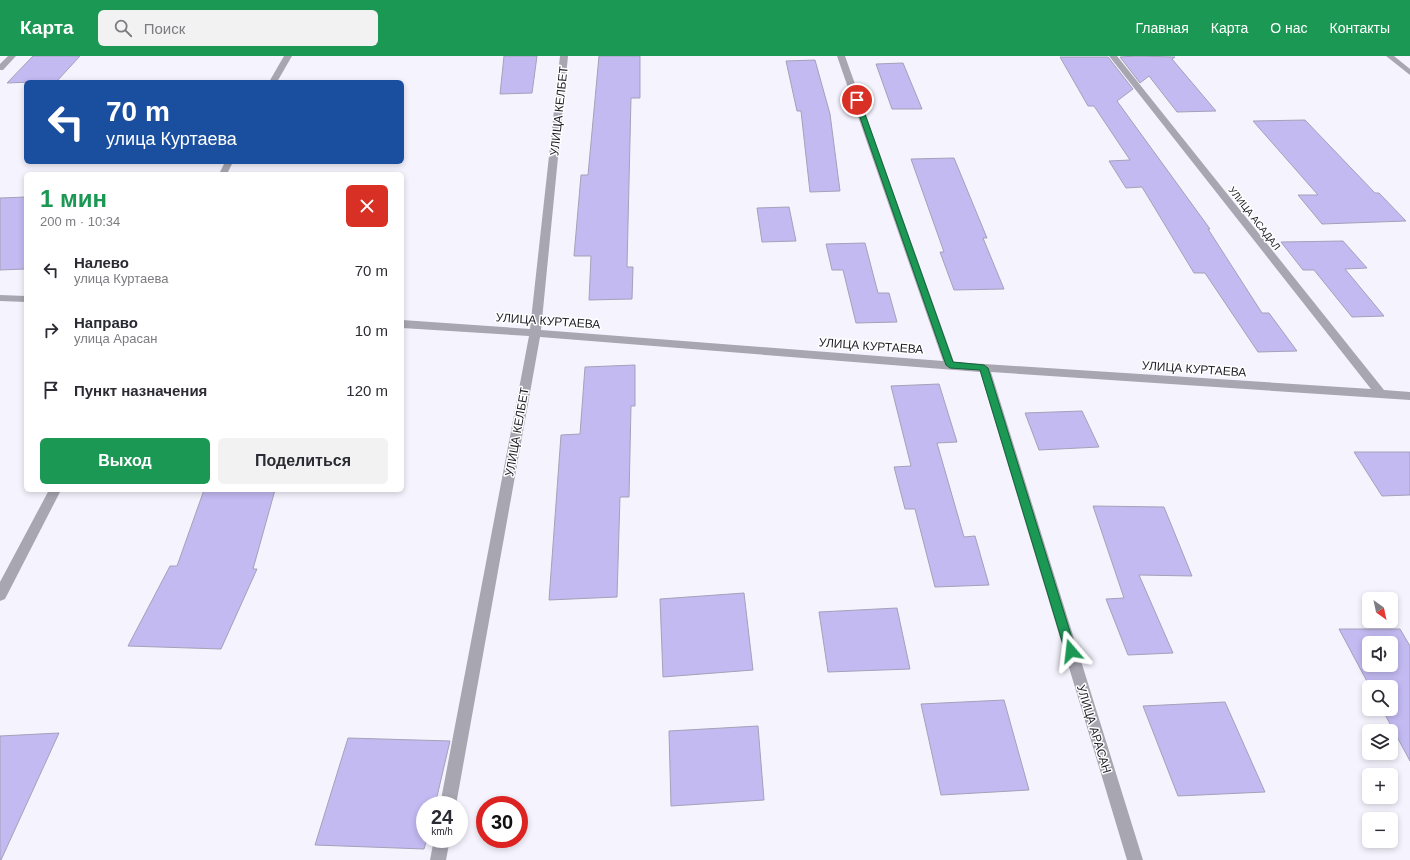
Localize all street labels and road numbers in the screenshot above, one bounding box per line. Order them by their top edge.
street label: УЛИЦА КЕЛБЕТ [547,65,571,157]
street label: УЛИЦА АСАДАЛ [1226,184,1283,252]
street label: УЛИЦА КУРТАЕВА [495,310,601,332]
street label: УЛИЦА КУРТАЕВА [818,335,924,357]
street label: УЛИЦА КУРТАЕВА [1141,358,1247,380]
street label: УЛИЦА КЕЛБЕТ [502,386,532,478]
street label: УЛИЦА АРАСАН [1074,683,1114,775]

